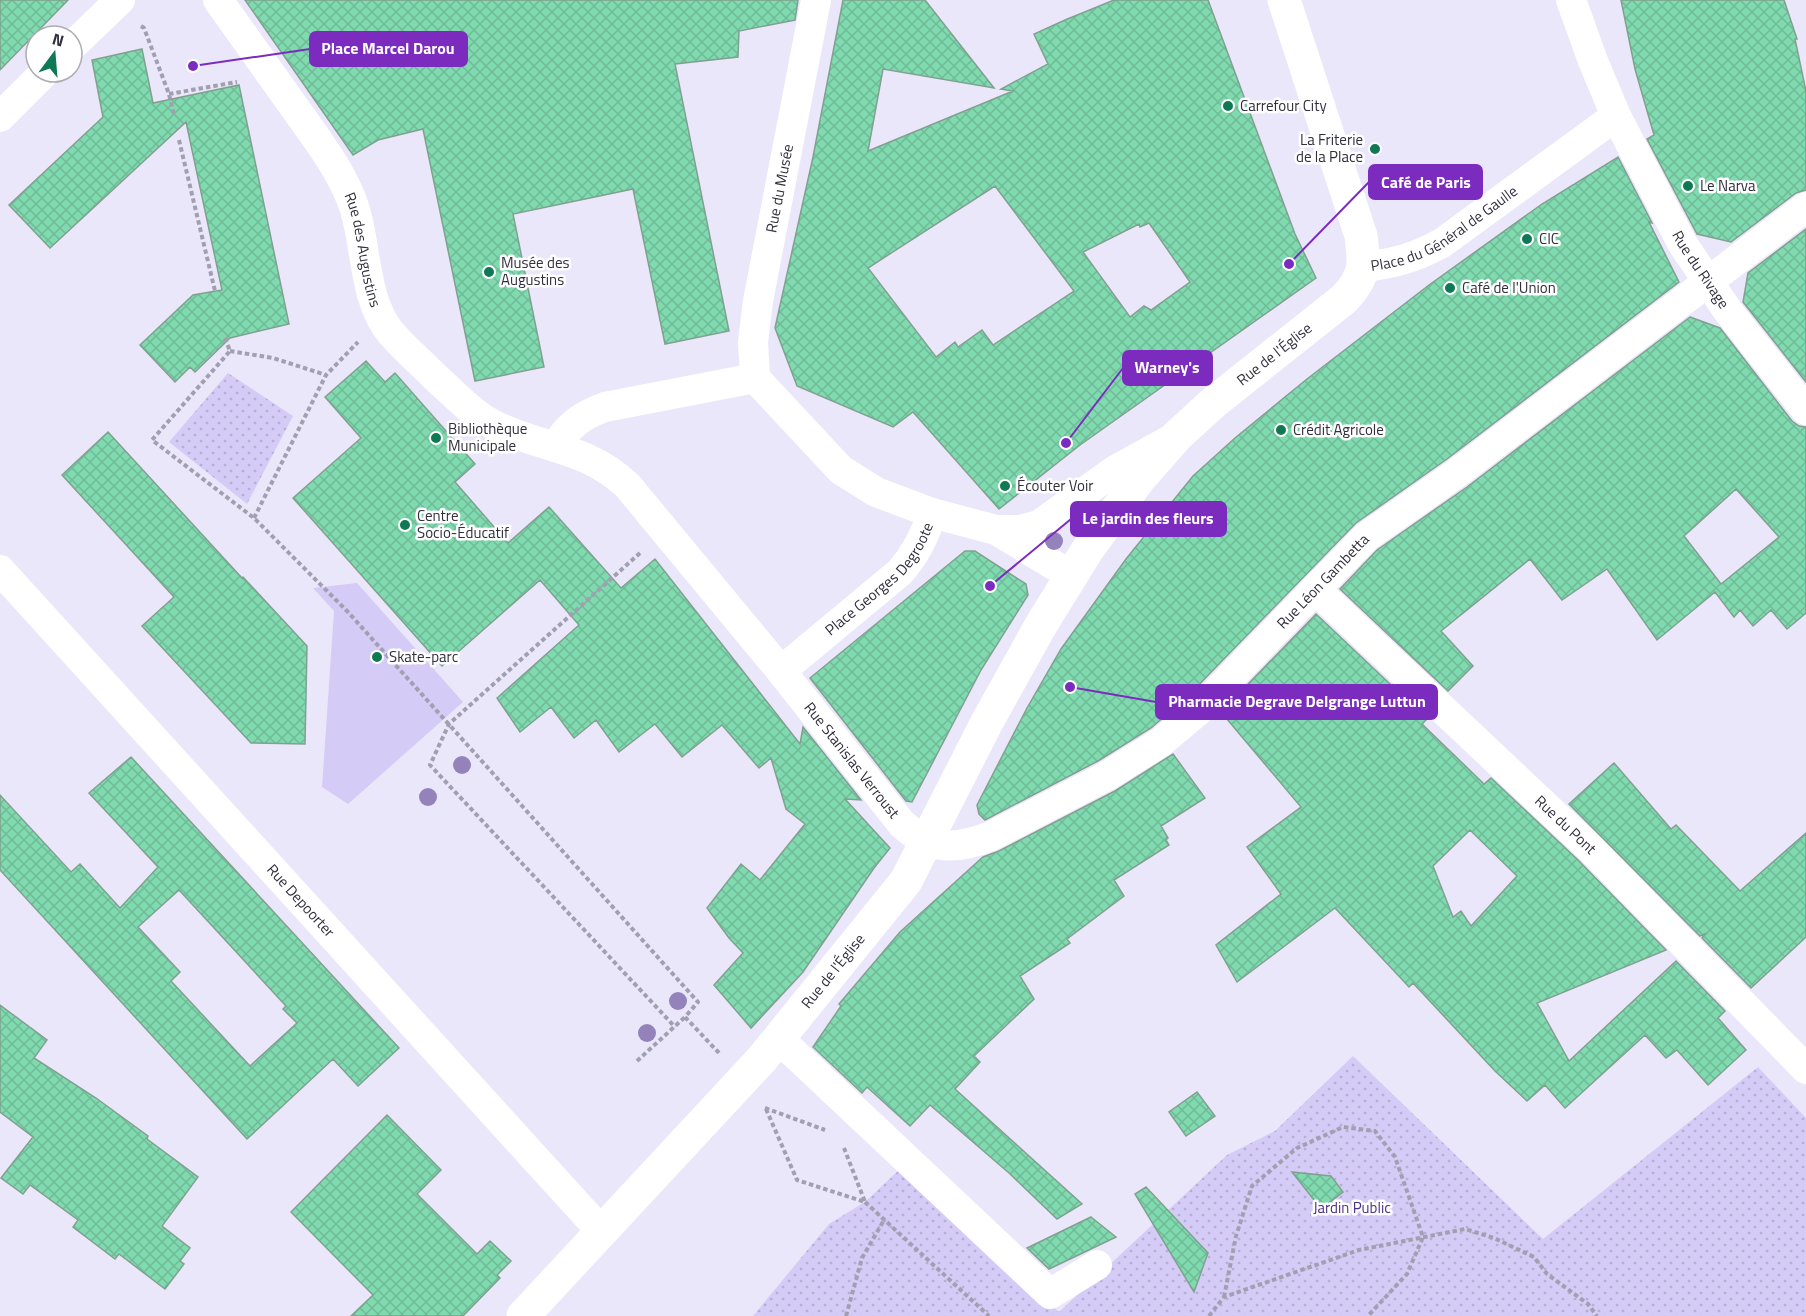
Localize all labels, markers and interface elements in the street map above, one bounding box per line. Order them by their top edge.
north arrow [24,24,84,84]
text: N [49,27,67,53]
callout: Place Marcel Darou [310,32,467,66]
text: Place Marcel Darou [321,36,455,60]
place label: Carrefour City [1240,94,1327,117]
marker: Carrefour City [1221,99,1235,113]
place label: La Friterie de la Place [1296,128,1363,168]
street label: Rue du Musée [759,142,799,235]
marker: La Friterie de la Place [1368,142,1382,156]
callout: Café de Paris [1369,165,1482,199]
text: Café de Paris [1381,170,1471,194]
place label: Le Narva [1700,174,1756,197]
marker: Le Narva [1681,179,1695,193]
street label: Place du Général de Gaulle [1369,180,1522,277]
street label: Rue des Augustins [339,188,387,310]
street label: Rue du Rivage [1666,226,1735,313]
place label: CIC [1539,227,1559,250]
marker: CIC [1520,232,1534,246]
place label: Musée des Augustins [501,251,570,291]
marker: Musée des Augustins [482,265,496,279]
place label: Café de l'Union [1462,276,1556,299]
marker: Café de l'Union [1443,281,1457,295]
street label: Rue de l'Église [1231,317,1317,391]
callout: Warney's [1123,351,1212,385]
text: Warney's [1134,355,1200,379]
place label: Bibliothèque Municipale [448,417,527,457]
place label: Crédit Agricole [1293,418,1384,441]
marker: Crédit Agricole [1274,423,1288,437]
marker: Bibliothèque Municipale [429,431,443,445]
place label: Écouter Voir [1017,474,1093,497]
marker: Écouter Voir [998,479,1012,493]
callout: Le jardin des fleurs [1071,502,1226,536]
place label: Centre Socio-Éducatif [417,504,509,544]
text: Le jardin des fleurs [1082,506,1214,530]
marker: Centre Socio-Éducatif [398,518,412,532]
street label: Place Georges Degroote [820,519,939,641]
street label: Rue Léon Gambetta [1271,528,1375,634]
place label: Skate-parc [389,645,458,668]
marker: Skate-parc [370,650,384,664]
callout: Pharmacie Degrave Delgrange Luttun [1156,685,1437,719]
text: Pharmacie Degrave Delgrange Luttun [1168,689,1426,713]
street label: Rue Stanislas Verroust [799,697,906,824]
street label: Rue du Pont [1530,790,1603,860]
street label: Rue Depoorter [262,858,341,942]
street label: Rue de l'Église [795,928,870,1013]
park label: Jardin Public [1313,1196,1391,1219]

